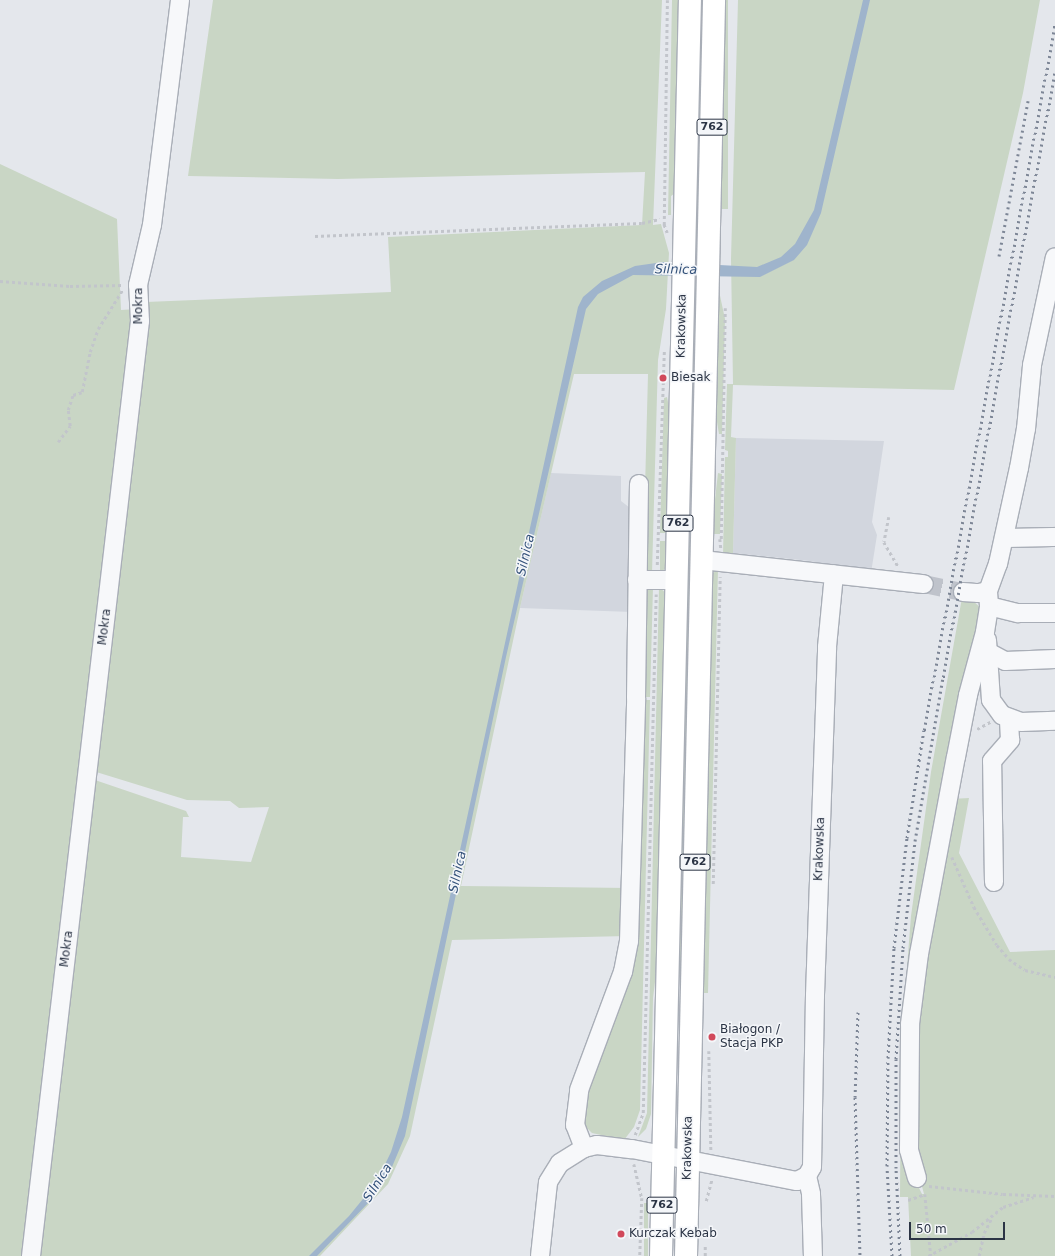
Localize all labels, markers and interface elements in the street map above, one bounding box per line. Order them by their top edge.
road number: 762 [696,118,728,136]
water label: Silnica [655,262,697,278]
street label: Mokra [132,288,146,324]
street label: Krakowska [674,294,690,358]
place label: Biesak [671,371,711,385]
marker: Biesak [658,373,668,383]
road number: 762 [662,514,694,532]
water label: Silnica [514,533,538,577]
street label: Mokra [96,608,114,646]
street label: Krakowska [812,817,828,881]
water label: Silnica [446,850,470,894]
road number: 762 [679,853,711,871]
street label: Mokra [58,930,76,968]
place label: Białogon / Stacja PKP [720,1023,783,1051]
marker: Białogon / Stacja PKP [707,1032,717,1042]
street label: Krakowska [680,1116,696,1180]
water label: Silnica [360,1161,396,1205]
road number: 762 [646,1196,678,1214]
scale bar [911,1214,1007,1240]
text: 50 m [916,1222,947,1236]
place label: Kurczak Kebab [629,1227,717,1241]
marker: Kurczak Kebab [616,1229,626,1239]

